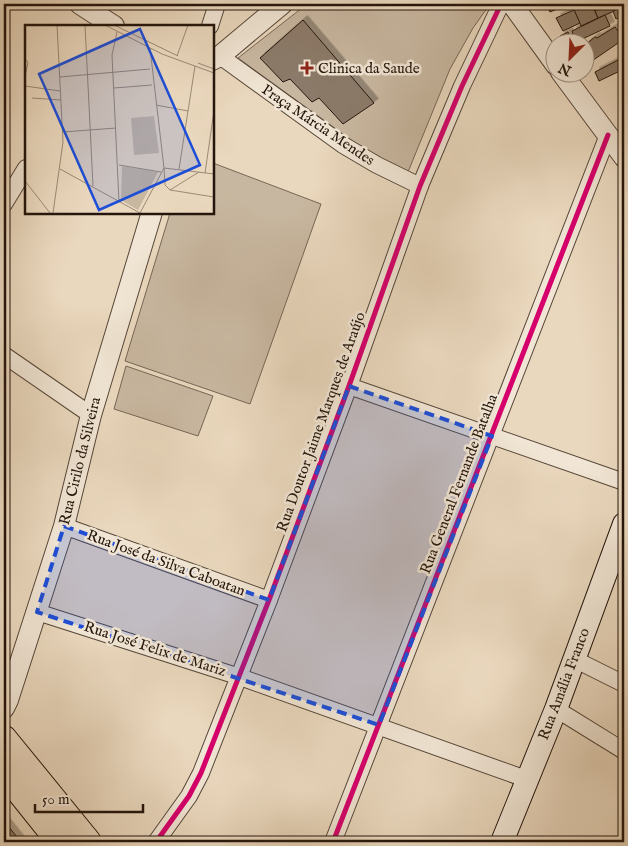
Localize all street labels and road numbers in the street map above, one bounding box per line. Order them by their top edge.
street label: Praça Márcia Mendes [258,80,378,170]
street label: Rua Doutor Jaime Marques de Araújo [272,309,370,535]
street label: Rua General Fernande Batalha [416,391,502,577]
street label: Rua Cirilo da Silveira [55,395,105,527]
street label: Rua José da Silva Caboatan [84,525,248,601]
street label: Rua José Felix de Mariz [82,617,229,681]
street label: Rua Amália Franco [534,625,594,743]

